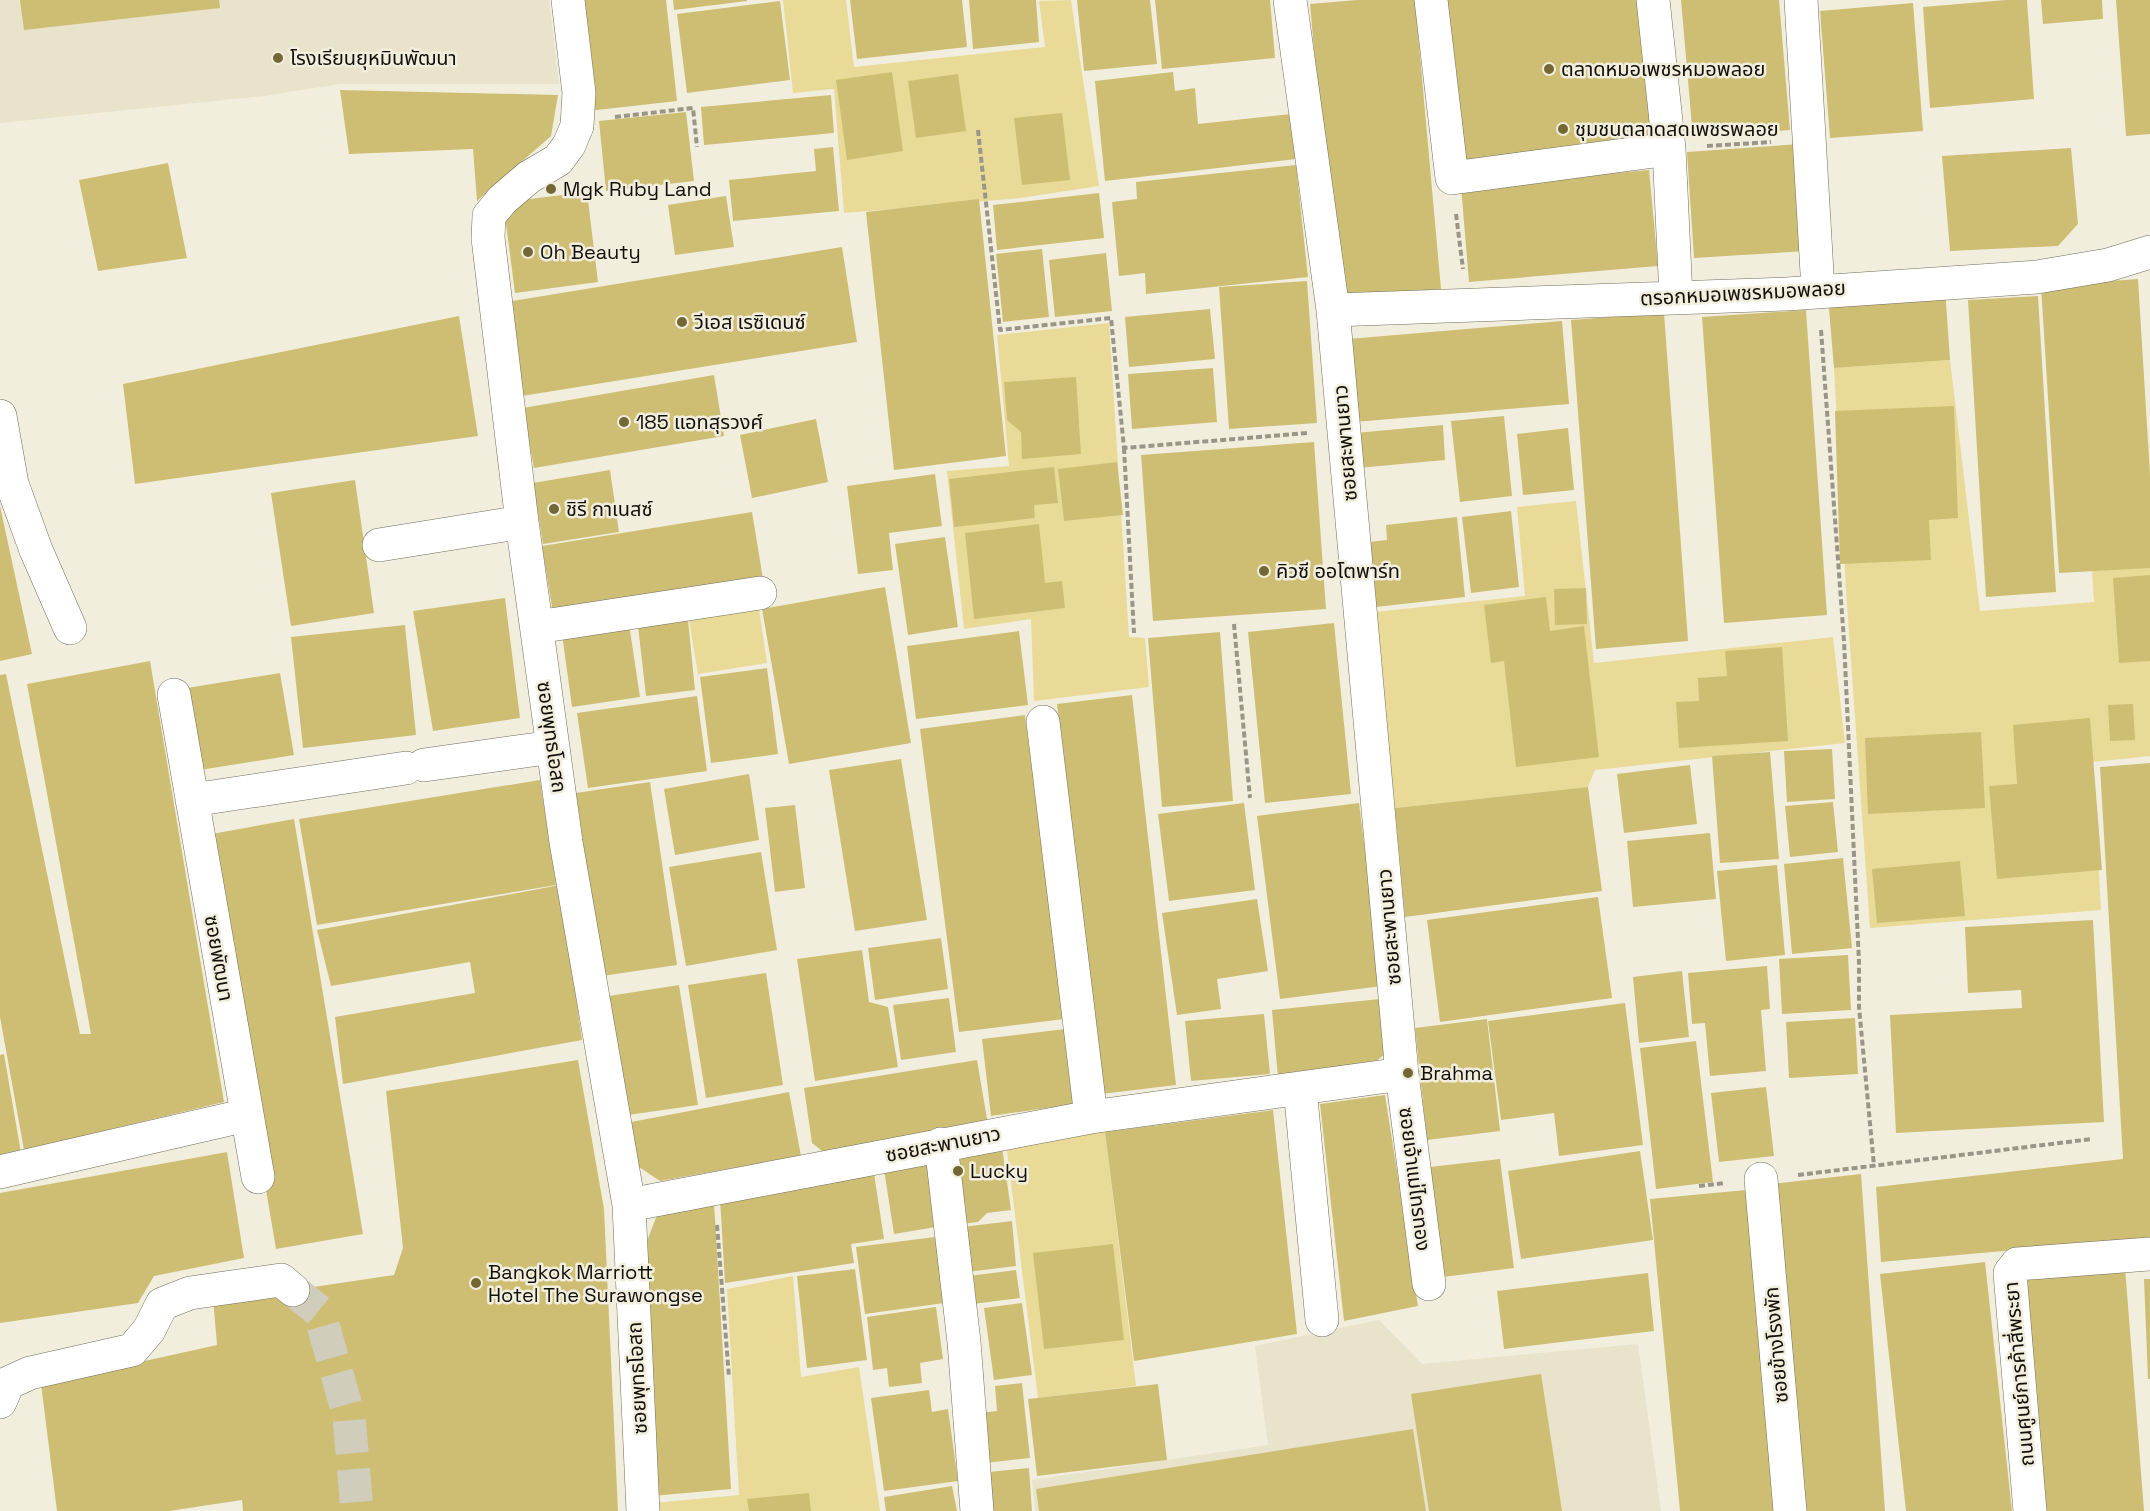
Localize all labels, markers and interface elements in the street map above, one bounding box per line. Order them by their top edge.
place label: โรงเรียนยุหมินพัฒนา [290,45,457,71]
marker: โรงเรียนยุหมินพัฒนา [271,51,285,65]
place label: ตลาดหมอเพชรหมอพลอย [1561,56,1765,82]
marker: ตลาดหมอเพชรหมอพลอย [1542,62,1556,76]
place label: ชุมชนตลาดสดเพชรพลอย [1575,116,1779,142]
marker: ชุมชนตลาดสดเพชรพลอย [1556,122,1570,136]
place label: Mgk Ruby Land [563,176,712,202]
marker: Mgk Ruby Land [544,182,558,196]
place label: Oh Beauty [540,239,641,265]
marker: Oh Beauty [521,245,535,259]
street label: ตรอกหมอเพชรหมอพลอย [1640,275,1846,311]
place label: วีเอส เรซิเดนซ์ [693,309,806,335]
marker: วีเอส เรซิเดนซ์ [675,315,689,329]
street label: ซอยสะพานยาว [1327,384,1363,502]
place label: 185 แอทสุรวงศ์ [636,409,763,435]
marker: 185 แอทสุรวงศ์ [617,415,631,429]
place label: ชิรี กาเนสซ์ [566,496,653,522]
marker: ชิรี กาเนสซ์ [547,502,561,516]
place label: คิวซี ออโตพาร์ท [1276,558,1400,584]
marker: คิวซี ออโตพาร์ท [1257,564,1271,578]
street label: ซอยพุทธโอสถ [531,680,573,794]
street label: ซอยสะพานยาว [1371,868,1407,986]
street label: ซอยพัฒนา [199,913,239,1003]
place label: Brahma [1420,1060,1493,1086]
marker: Brahma [1401,1066,1415,1080]
street label: ซอยเจ้าแม่ไทรทอง [1393,1106,1437,1252]
street label: ซอยสะพานยาว [883,1120,1003,1168]
place label: Lucky [970,1158,1028,1184]
marker: Lucky [951,1164,965,1178]
place label: Bangkok Marriott Hotel The Surawongse [488,1259,703,1308]
marker: Bangkok Marriott Hotel The Surawongse [469,1276,483,1290]
street label: ถนนศูนย์การค้าสี่พระยา [1997,1281,2040,1468]
street label: ซอยข้างโรงพัก [1758,1286,1794,1404]
street label: ซอยพุทธโอสถ [621,1321,653,1435]

